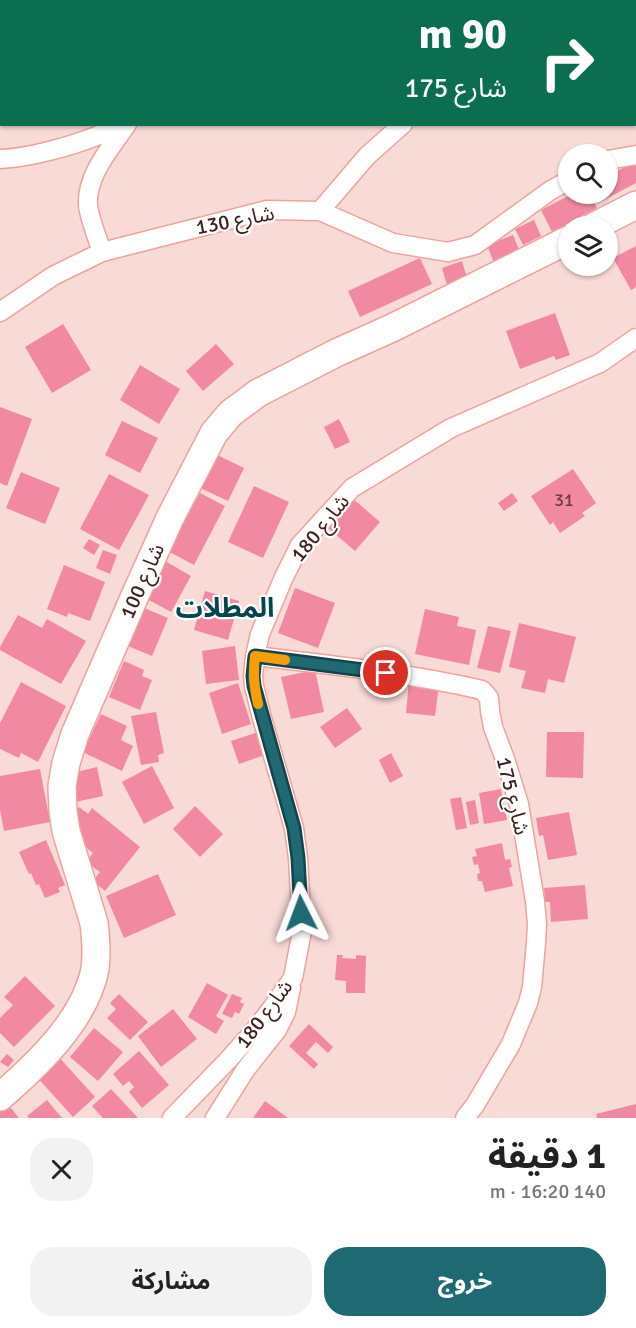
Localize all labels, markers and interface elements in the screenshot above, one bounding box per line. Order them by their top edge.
text: 90 m [418,9,507,60]
icon: right [528,24,606,102]
text: شارع 175 [405,72,507,105]
map controls [558,144,618,276]
button: search [558,144,618,204]
street label: شارع 130 [193,200,277,242]
button: layers [558,216,618,276]
street label: شارع 180 [285,489,357,568]
house number: 31 [554,489,574,511]
street label: شارع 100 [114,539,172,623]
district label: المطلات [176,592,274,625]
pin [360,647,411,698]
icon: arrive [369,656,402,689]
street label: شارع 175 [489,754,535,838]
position arrow [269,881,333,945]
street label: شارع 180 [230,974,300,1055]
text: 1 دقيقة [488,1134,606,1179]
button: close [30,1138,93,1201]
text: 140 m · 16:20 [490,1179,606,1204]
button: مشاركة [30,1247,312,1316]
button: خروج [324,1247,606,1316]

